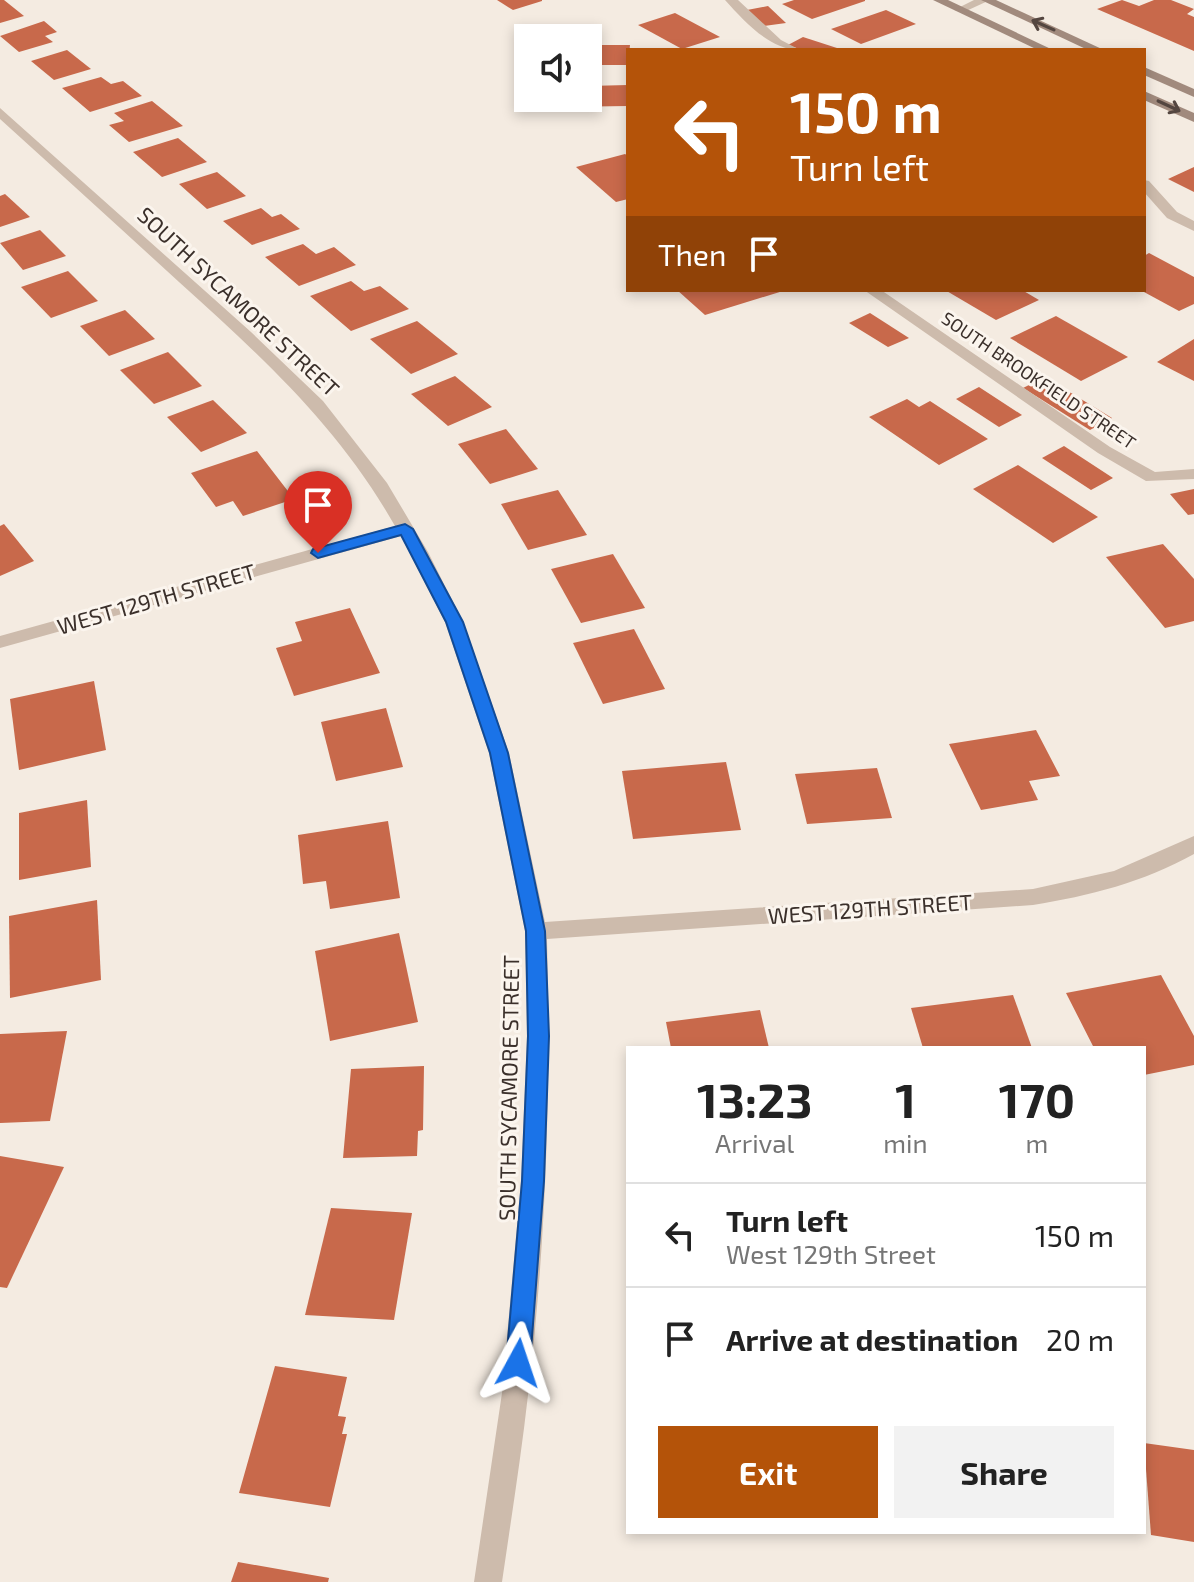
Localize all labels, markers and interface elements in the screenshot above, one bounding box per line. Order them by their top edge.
one-way arrow [1031,17,1055,32]
map controls [514,24,602,112]
button: sound [514,24,602,112]
text: 150 m [790,77,942,144]
icon: left [658,80,762,184]
one-way arrow [1157,99,1181,114]
text: Turn left [790,145,929,188]
street label: SOUTH SYCAMORE STREET [133,201,345,401]
icon: arrive [742,232,786,276]
text: Then [658,236,726,272]
street label: SOUTH BROOKFIELD STREET [938,307,1141,454]
pin [284,471,352,553]
icon: arrive [296,483,340,527]
street label: WEST 129TH STREET [54,557,258,639]
street label: WEST 129TH STREET [767,888,973,928]
street label: SOUTH SYCAMORE STREET [493,955,523,1221]
text: 13:23 [697,1070,812,1128]
text: 1 [895,1070,916,1128]
text: 170 [999,1070,1075,1128]
text: Arrival [715,1127,794,1158]
text: min [883,1127,928,1158]
text: m [1025,1127,1048,1158]
text: Turn left [726,1202,848,1238]
icon: left [658,1213,702,1257]
text: 150 m [1035,1217,1114,1253]
text: West 129th Street [726,1238,936,1269]
icon: arrive [658,1317,702,1361]
position arrow [476,1321,560,1405]
text: Arrive at destination [726,1321,1018,1357]
text: 20 m [1046,1321,1114,1357]
button: Exit [658,1426,878,1518]
button: Share [894,1426,1114,1518]

